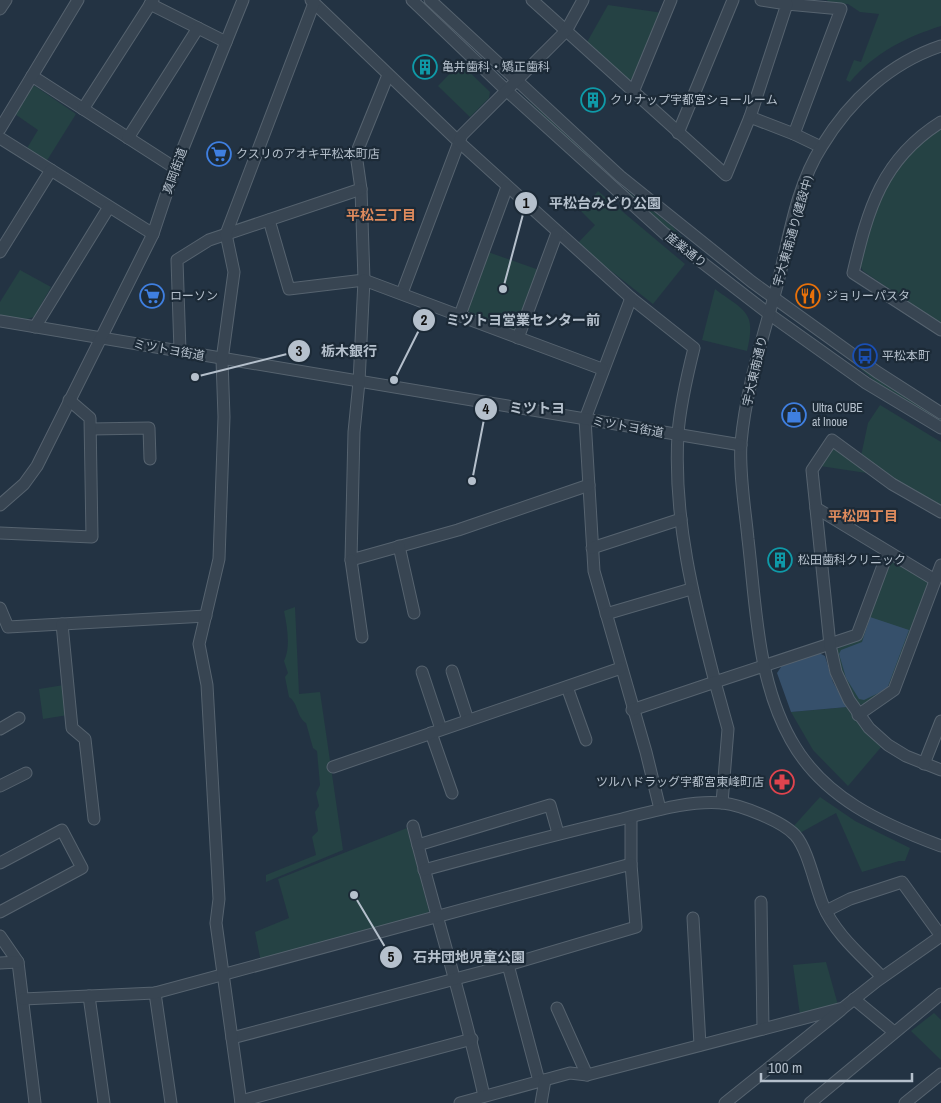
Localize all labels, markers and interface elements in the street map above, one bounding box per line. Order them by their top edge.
building icon: 亀井歯科・矯正歯科 [412,54,438,80]
place label: 亀井歯科・矯正歯科 [442,59,550,75]
building icon: クリナップ宇都宮ショールーム [580,87,606,113]
place label: クリナップ宇都宮ショールーム [610,92,778,108]
supermarket icon: クスリのアオキ平松本町店 [206,141,232,167]
street label: 真岡街道 [159,146,191,196]
place label: クスリのアオキ平松本町店 [236,146,380,162]
street label: 宇大東南通り(建設中) [770,174,816,288]
callout: 平松台みどり公園 [514,189,671,218]
text: 1 [523,192,530,213]
text: 平松台みどり公園 [549,194,661,212]
district label: 平松三丁目 [346,206,416,224]
street label: 産業通り [662,229,710,271]
supermarket icon: ローソン [139,283,165,309]
restaurant icon: ジョリーパスタ [795,283,821,309]
place label: ローソン [170,288,218,304]
place label: ジョリーパスタ [826,288,910,304]
callout: ミツトヨ営業センター前 [411,306,610,335]
text: 2 [421,309,428,330]
text: ミツトヨ営業センター前 [446,311,600,329]
street label: 宇大東南通り [739,334,771,408]
street label: ミツトヨ街道 [132,336,206,364]
callout: 栃木銀行 [286,337,387,366]
text: 3 [296,340,303,361]
text: 栃木銀行 [321,342,377,360]
bus stop icon: 平松本町 [852,343,878,369]
place label: 平松本町 [882,348,930,364]
callout: ミツトヨ [474,394,575,423]
text: 4 [483,398,490,419]
text: ミツトヨ [509,399,565,417]
place label: Ultra CUBE at Inoue [812,400,863,430]
shop icon: Ultra CUBE at Inoue [781,402,807,428]
street label: ミツトヨ街道 [591,413,665,441]
district label: 平松四丁目 [828,507,898,525]
building icon: 松田歯科クリニック [767,547,793,573]
place label: 松田歯科クリニック [798,552,906,568]
pharmacy icon: ツルハドラッグ宇都宮東峰町店 [769,769,795,795]
place label: ツルハドラッグ宇都宮東峰町店 [596,774,764,790]
callout: 石井団地児童公園 [378,942,535,971]
text: 5 [388,946,395,967]
text: 石井団地児童公園 [413,948,525,966]
scale bar [761,1050,912,1082]
text: 100 m [768,1057,802,1078]

